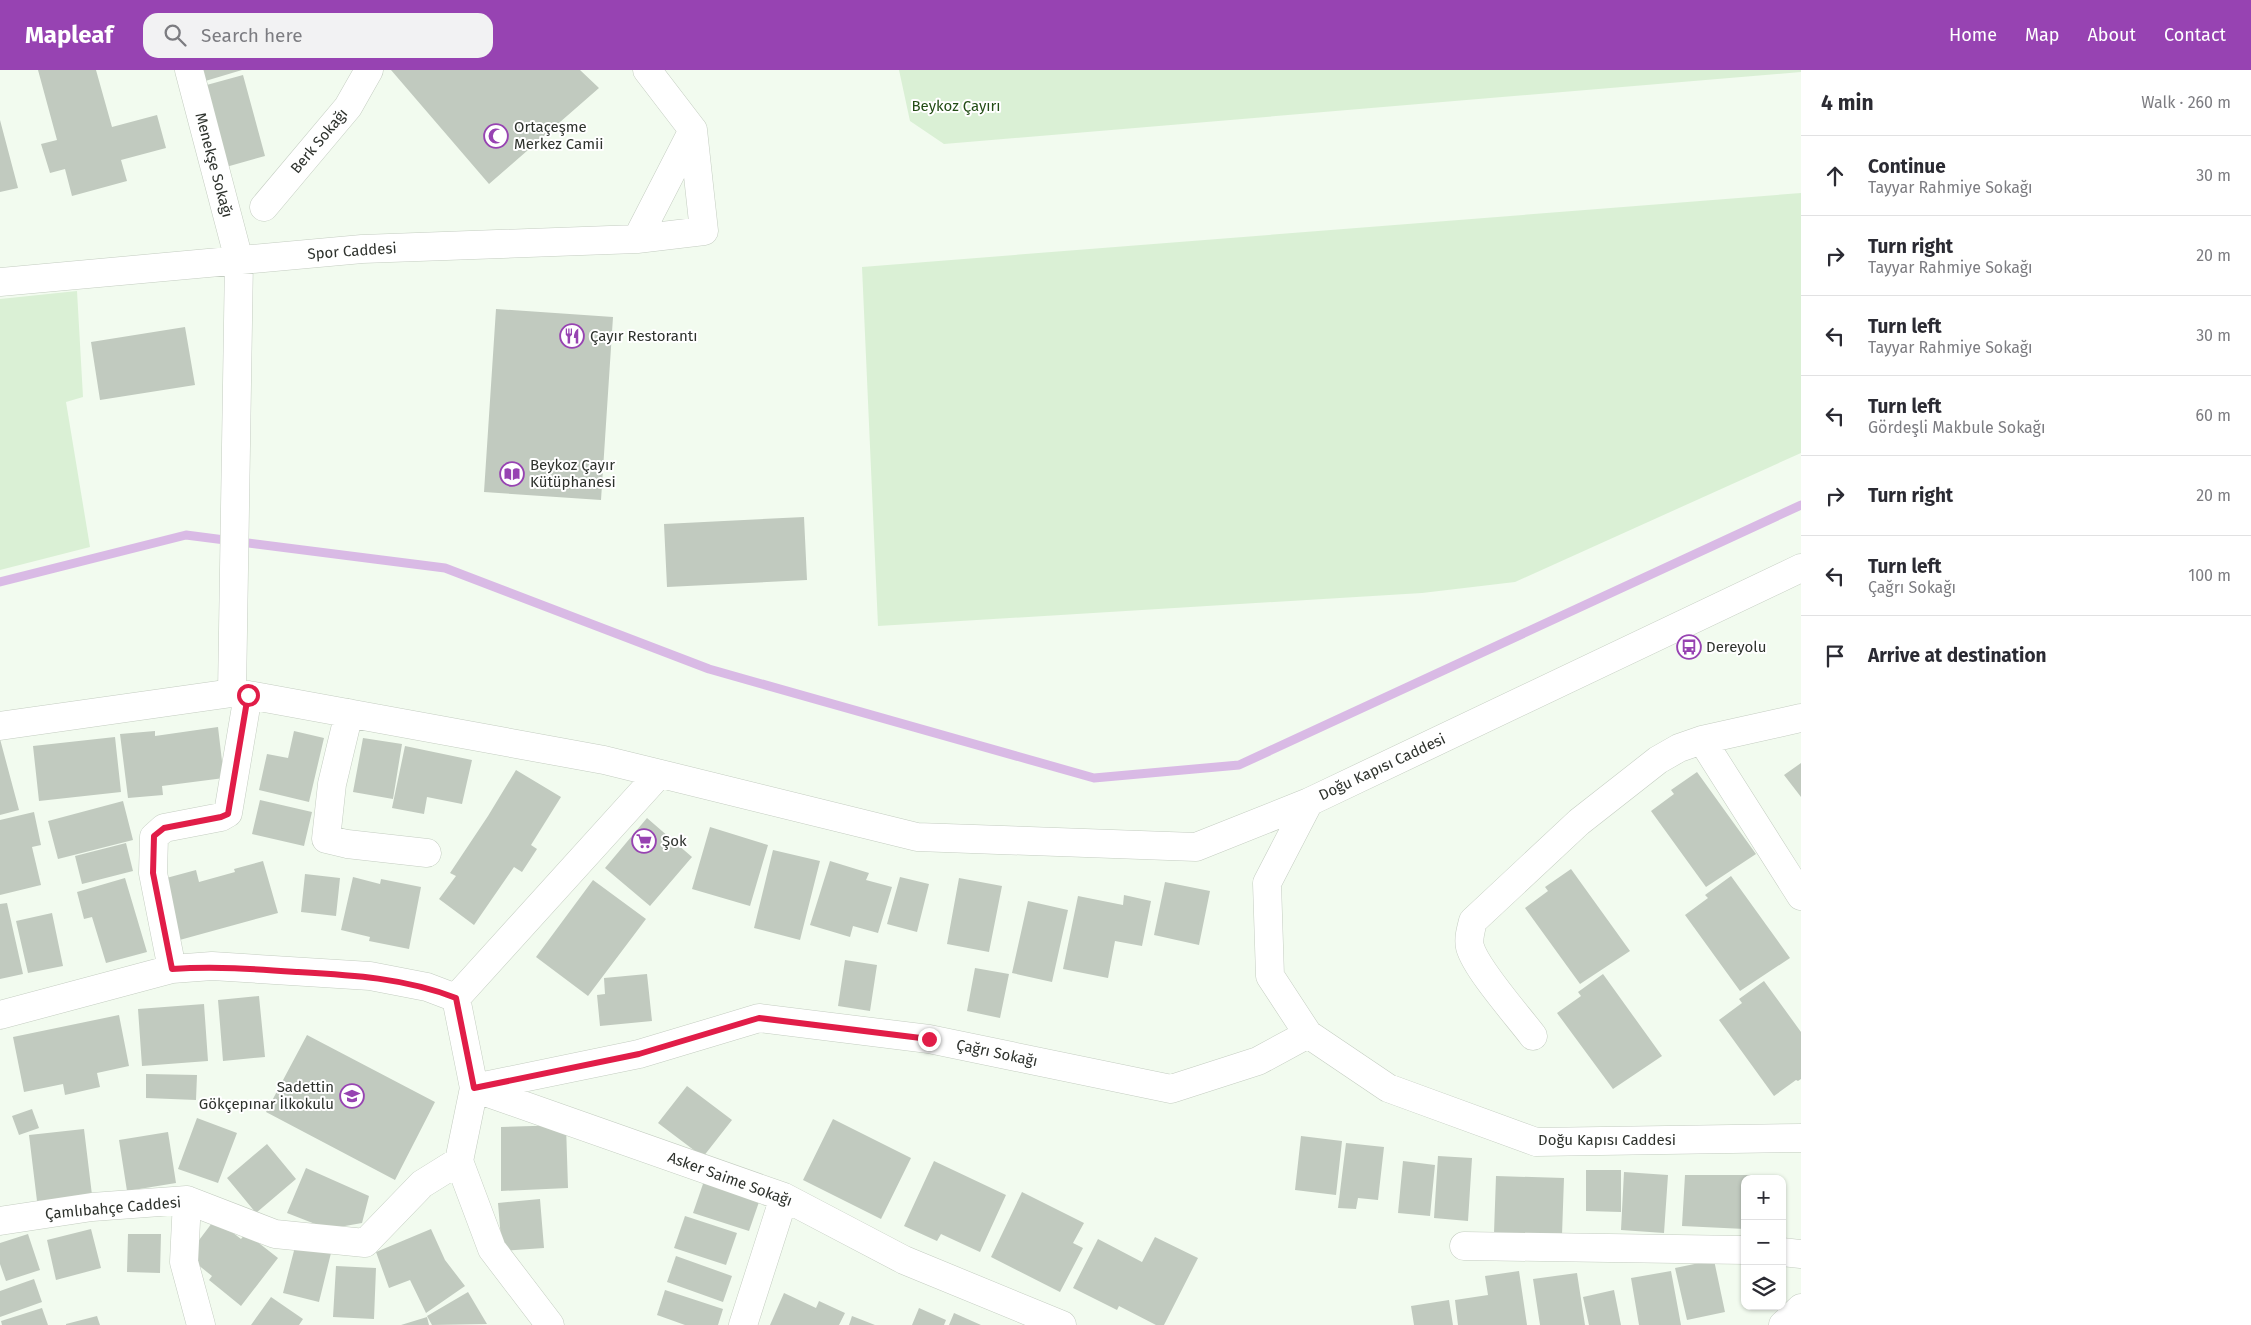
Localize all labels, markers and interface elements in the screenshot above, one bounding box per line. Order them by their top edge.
search box [143,13,493,58]
text: Mapleaf [25,21,113,49]
icon: search [161,21,189,49]
text: Search here [201,24,303,47]
text: Home [1949,24,1997,46]
text: Map [2025,24,2059,46]
text: About [2087,24,2136,46]
text: Contact [2164,24,2226,46]
text: 4 min [1821,90,1874,116]
text: Walk · 260 m [2141,93,2231,112]
park label: Beykoz Çayırı [911,97,1001,115]
street label: Berk Sokağı [287,105,351,177]
street label: Menekşe Sokağı [191,111,237,219]
place label: Ortaçeşme Merkez Camii [514,118,604,153]
mosque icon: Ortaçeşme Merkez Camii [483,123,509,149]
text: Continue [1868,155,1946,178]
icon: ahead [1821,162,1849,190]
text: 30 m [2196,166,2231,185]
text: Tayyar Rahmiye Sokağı [1868,178,2033,197]
text: Turn right [1868,235,1953,258]
street label: Spor Caddesi [307,239,397,263]
icon: right [1821,242,1849,270]
text: 20 m [2196,246,2231,265]
text: Tayyar Rahmiye Sokağı [1868,258,2033,277]
text: Turn left [1868,315,1942,338]
icon: left [1821,322,1849,350]
restaurant icon: Çayır Restorantı [559,323,585,349]
text: 30 m [2196,326,2231,345]
place label: Çayır Restorantı [590,327,697,345]
text: Tayyar Rahmiye Sokağı [1868,338,2033,357]
text: Turn left [1868,395,1942,418]
icon: left [1821,402,1849,430]
text: 60 m [2196,406,2231,425]
text: Gördeşli Makbule Sokağı [1868,418,2045,437]
place label: Beykoz Çayır Kütüphanesi [530,456,616,491]
library icon: Beykoz Çayır Kütüphanesi [499,461,525,487]
icon: right [1821,482,1849,510]
text: Turn right [1868,484,1953,507]
text: 20 m [2196,486,2231,505]
text: Turn left [1868,555,1942,578]
icon: left [1821,562,1849,590]
text: 100 m [2188,566,2231,585]
text: Çağrı Sokağı [1868,578,1956,597]
bus stop icon: Dereyolu [1676,634,1702,660]
place label: Dereyolu [1706,638,1767,656]
icon: arrive [1821,642,1849,670]
text: Arrive at destination [1868,644,2047,667]
route start [237,684,260,707]
street label: Doğu Kapısı Caddesi [1316,730,1448,804]
supermarket icon: Şok [631,828,657,854]
place label: Şok [662,832,687,850]
route end [918,1028,941,1051]
street label: Çağrı Sokağı [955,1036,1039,1070]
place label: Sadettin Gökçepınar İlkokulu [199,1078,334,1113]
school or university icon: Sadettin Gökçepınar İlkokulu [339,1083,365,1109]
street label: Doğu Kapısı Caddesi [1538,1131,1676,1149]
street label: Asker Saime Sokağı [665,1148,795,1210]
map controls [1741,1175,1786,1310]
button: + [1741,1175,1786,1220]
street label: Çamlıbahçe Caddesi [44,1193,182,1223]
button: − [1741,1220,1786,1265]
button: layers [1741,1265,1786,1310]

